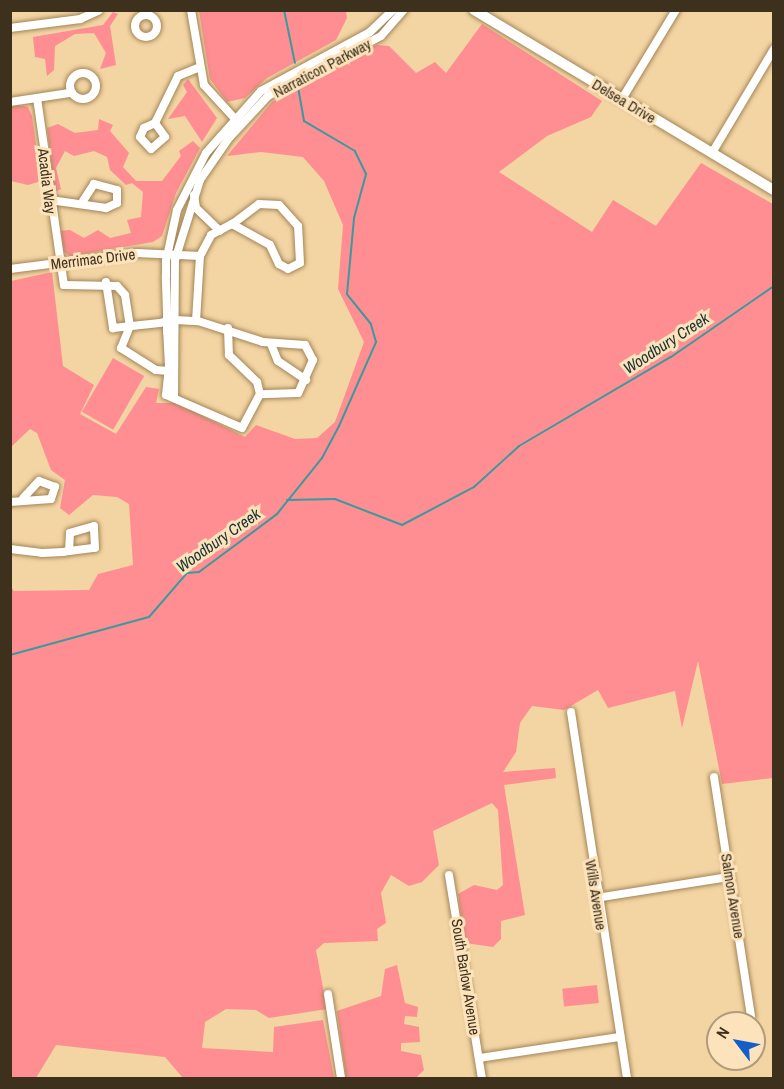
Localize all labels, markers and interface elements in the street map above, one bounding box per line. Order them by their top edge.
street label: Narraticon Parkway [270,35,374,101]
street label: Delsea Drive [589,75,659,127]
street label: Acadia Way [34,147,60,215]
street label: Merrimac Drive [50,245,136,273]
water label: Woodbury Creek [620,308,712,378]
water label: Woodbury Creek [172,504,264,576]
street label: Salmon Avenue [717,852,749,940]
street label: Wills Avenue [582,858,610,932]
street label: South Barlow Avenue [448,917,484,1037]
north arrow [706,1011,766,1071]
text: N [711,1023,734,1042]

